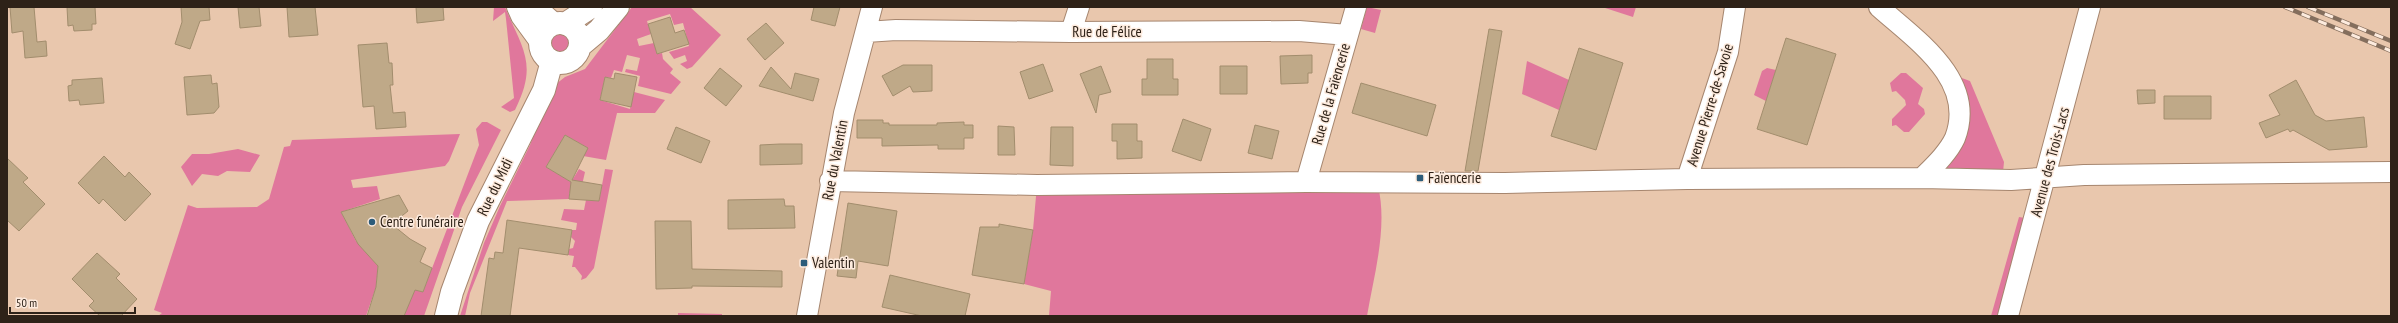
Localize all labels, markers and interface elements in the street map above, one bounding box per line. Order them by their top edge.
street label: Rue de Félice [1072,22,1142,41]
street label: Rue de la Faïencerie [1307,41,1354,147]
street label: Avenue Pierre-de-Savoie [1682,41,1737,169]
street label: Avenue des Trois-Lacs [2026,105,2073,219]
street label: Rue du Valentin [817,118,852,202]
street label: Rue du Midi [472,155,517,219]
place label: Faïencerie [1428,168,1481,187]
marker: Faïencerie [1415,173,1425,183]
place label: Centre funéraire [380,212,464,231]
marker: Centre funéraire [367,217,377,227]
place label: Valentin [811,253,855,272]
marker: Valentin [799,258,809,268]
scale bar [10,289,135,315]
text: 50 m [16,295,37,310]

